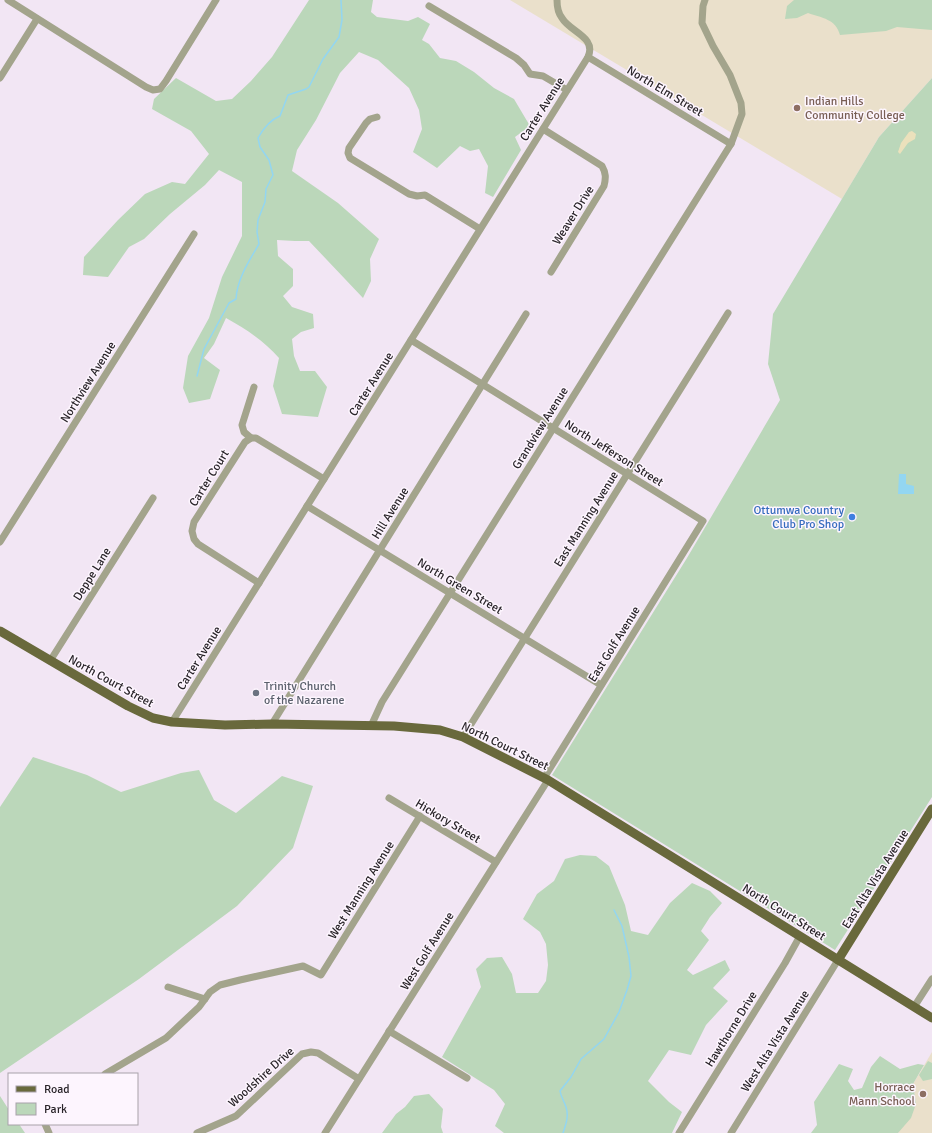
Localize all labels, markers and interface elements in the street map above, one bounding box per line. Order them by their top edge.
street label: North Elm Street [624,63,706,120]
street label: Carter Avenue [517,75,568,144]
place label: Indian Hills Community College [805,94,905,123]
marker: Indian Hills Community College [792,103,802,113]
street label: Weaver Drive [549,183,597,248]
street label: Northview Avenue [57,339,119,426]
street label: Carter Avenue [346,350,397,419]
street label: Grandview Avenue [509,384,572,472]
street label: North Jefferson Street [562,417,666,490]
street label: Carter Court [186,447,233,509]
street label: East Manning Avenue [551,469,622,570]
street label: Hill Avenue [369,485,412,542]
place label: Ottumwa Country Club Pro Shop [753,503,844,532]
marker: Ottumwa Country Club Pro Shop [847,512,857,522]
street label: Deppe Lane [70,545,115,604]
street label: North Green Street [414,555,505,618]
street label: East Golf Avenue [585,604,644,685]
street label: Carter Avenue [174,624,225,693]
street label: North Court Street [66,652,156,711]
place label: Trinity Church of the Nazarene [264,679,345,708]
marker: Trinity Church of the Nazarene [251,688,261,698]
street label: North Court Street [459,719,551,774]
street label: Hickory Street [412,796,483,847]
street label: East Alta Vista Avenue [839,827,912,932]
street label: West Manning Avenue [325,838,398,942]
street label: North Court Street [739,881,828,944]
street label: West Golf Avenue [397,909,457,993]
street label: West Alta Vista Avenue [738,988,813,1095]
street label: Hawthorne Drive [702,989,761,1070]
street label: Woodshire Drive [225,1044,297,1111]
legend [8,1073,138,1125]
place label: Horrace Mann School [849,1080,915,1109]
text: Road [44,1082,70,1097]
marker: Horrace Mann School [918,1089,928,1099]
text: Park [44,1102,67,1117]

